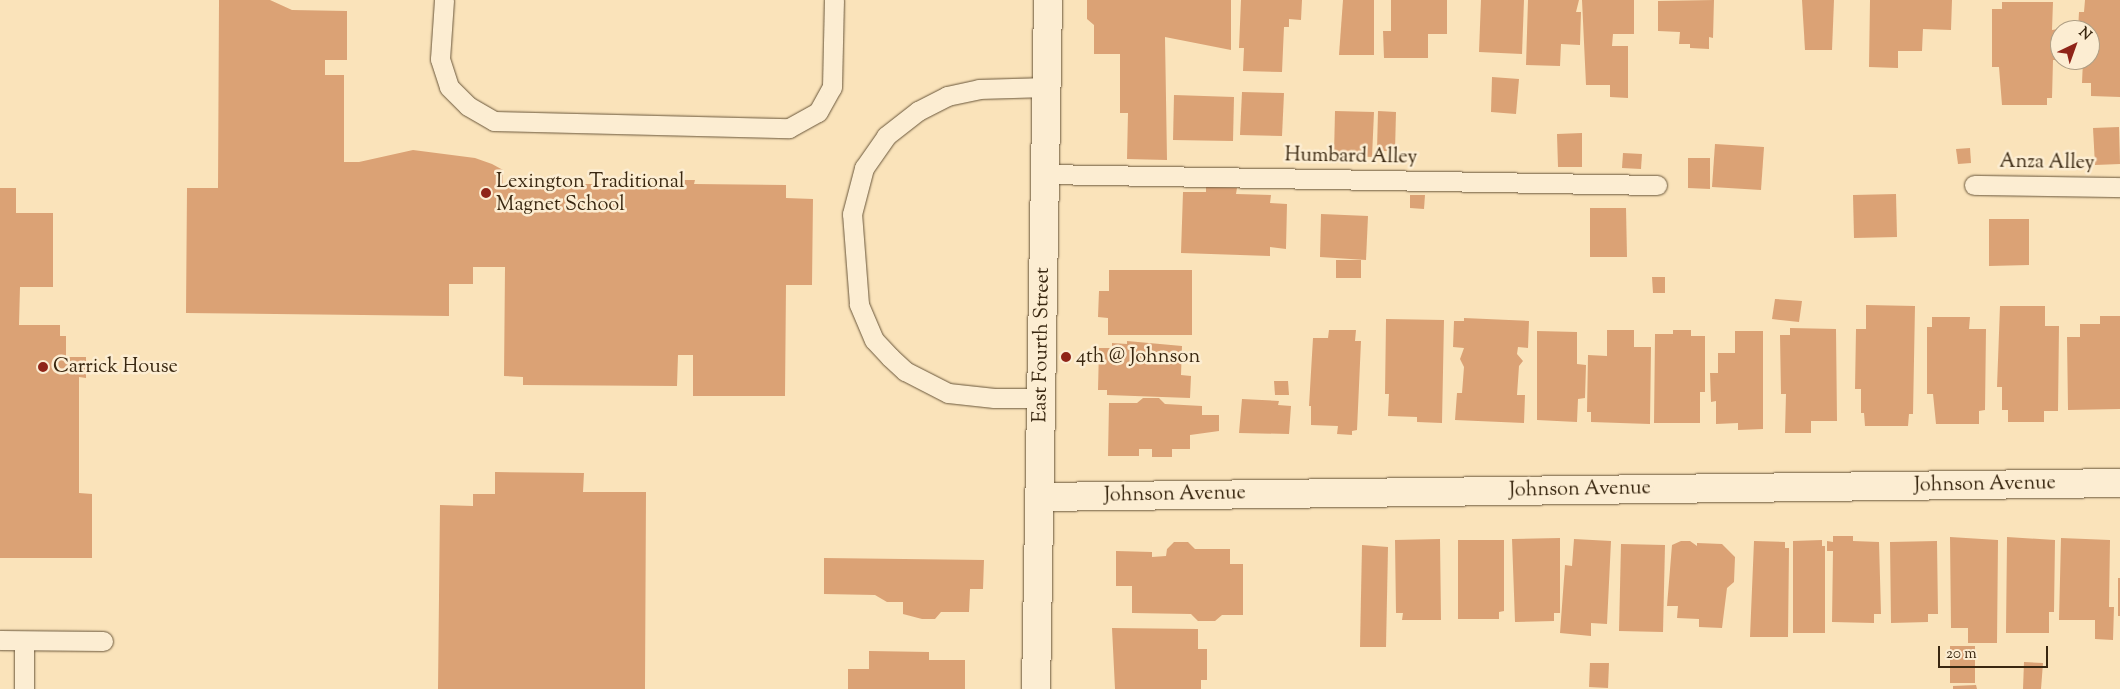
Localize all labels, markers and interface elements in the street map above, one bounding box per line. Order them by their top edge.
north arrow [2050,20,2100,70]
text: N [2074,23,2095,46]
street label: Humbard Alley [1284,144,1418,170]
street label: Anza Alley [1999,150,2095,176]
place label: Lexington Traditional Magnet School [496,170,685,217]
marker: Lexington Traditional Magnet School [480,187,492,199]
street label: East Fourth Street [1029,267,1055,423]
place label: 4th @ Johnson [1076,345,1200,369]
marker: 4th @ Johnson [1060,351,1072,363]
place label: Carrick House [53,355,178,379]
marker: Carrick House [37,361,49,373]
street label: Johnson Avenue [1914,472,2056,498]
street label: Johnson Avenue [1509,477,1651,503]
street label: Johnson Avenue [1104,482,1246,508]
scale bar [1940,636,2050,668]
text: 20 m [1946,644,1977,665]

